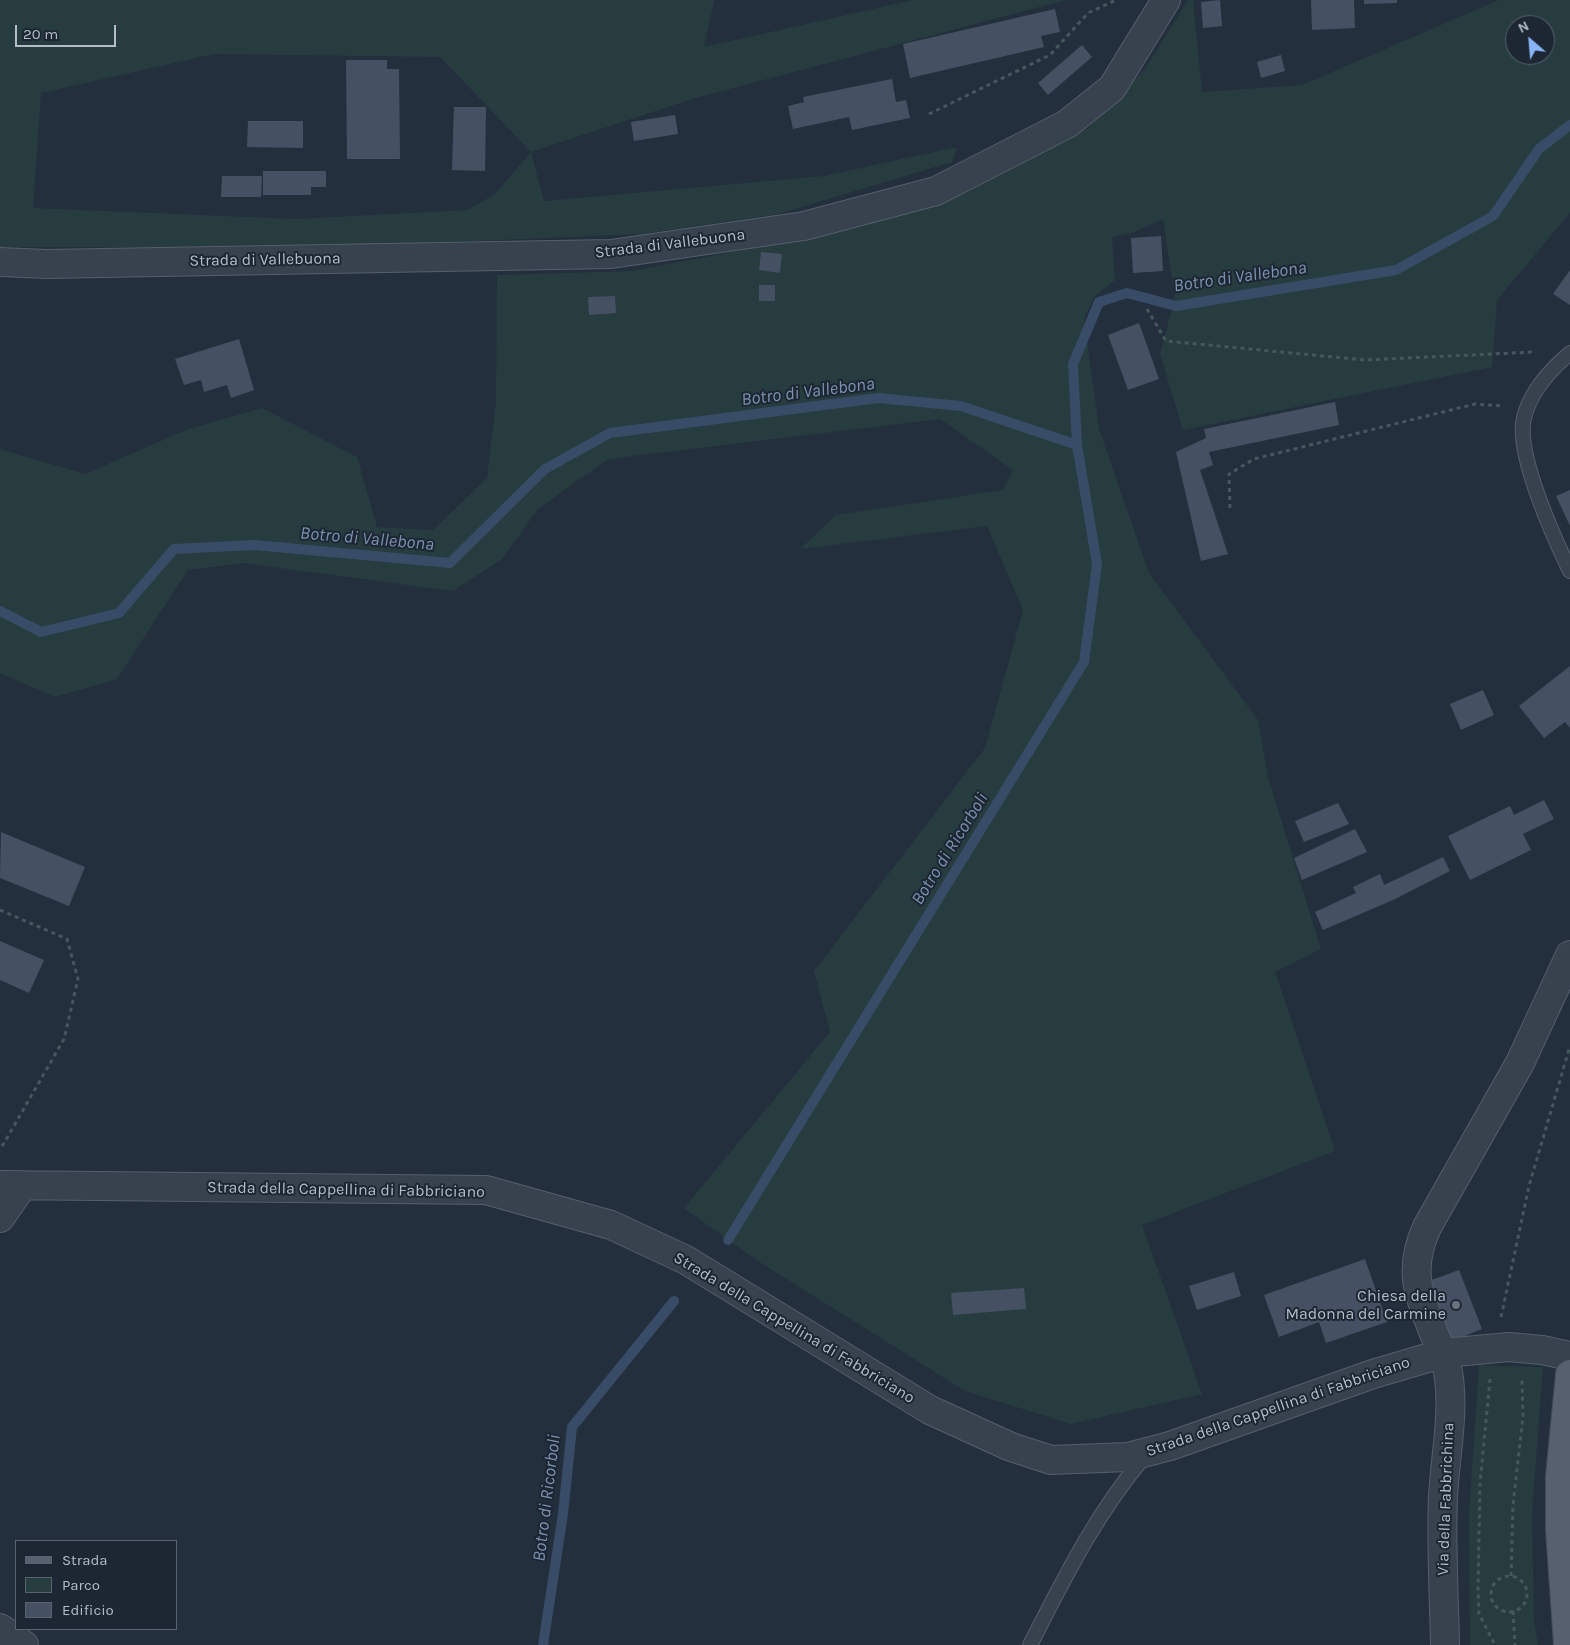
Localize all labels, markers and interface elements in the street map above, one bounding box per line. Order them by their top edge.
scale bar [18,15,119,47]
north arrow [1505,15,1555,65]
text: N [1515,17,1532,37]
text: 20 m [23,25,58,43]
street label: Strada di Vallebuona [594,225,746,263]
street label: Strada di Vallebuona [189,249,341,271]
water label: Botro di Vallebona [1172,257,1308,297]
water label: Botro di Vallebona [740,373,876,411]
water label: Botro di Vallebona [299,522,435,556]
water label: Botro di Ricorboli [907,789,993,909]
street label: Strada della Cappellina di Fabbriciano [207,1178,485,1202]
street label: Strada della Cappellina di Fabbriciano [670,1248,918,1408]
place label: Chiesa della Madonna del Carmine [1286,1286,1446,1324]
marker: Chiesa della Madonna del Carmine [1450,1299,1462,1311]
street label: Strada della Cappellina di Fabbriciano [1144,1353,1412,1461]
street label: Via della Fabbrichina [1434,1422,1458,1576]
water label: Botro di Ricorboli [528,1433,566,1563]
legend [15,1540,178,1630]
text: Strada [62,1551,108,1569]
text: Parco [62,1576,100,1594]
text: Edificio [62,1601,114,1619]

